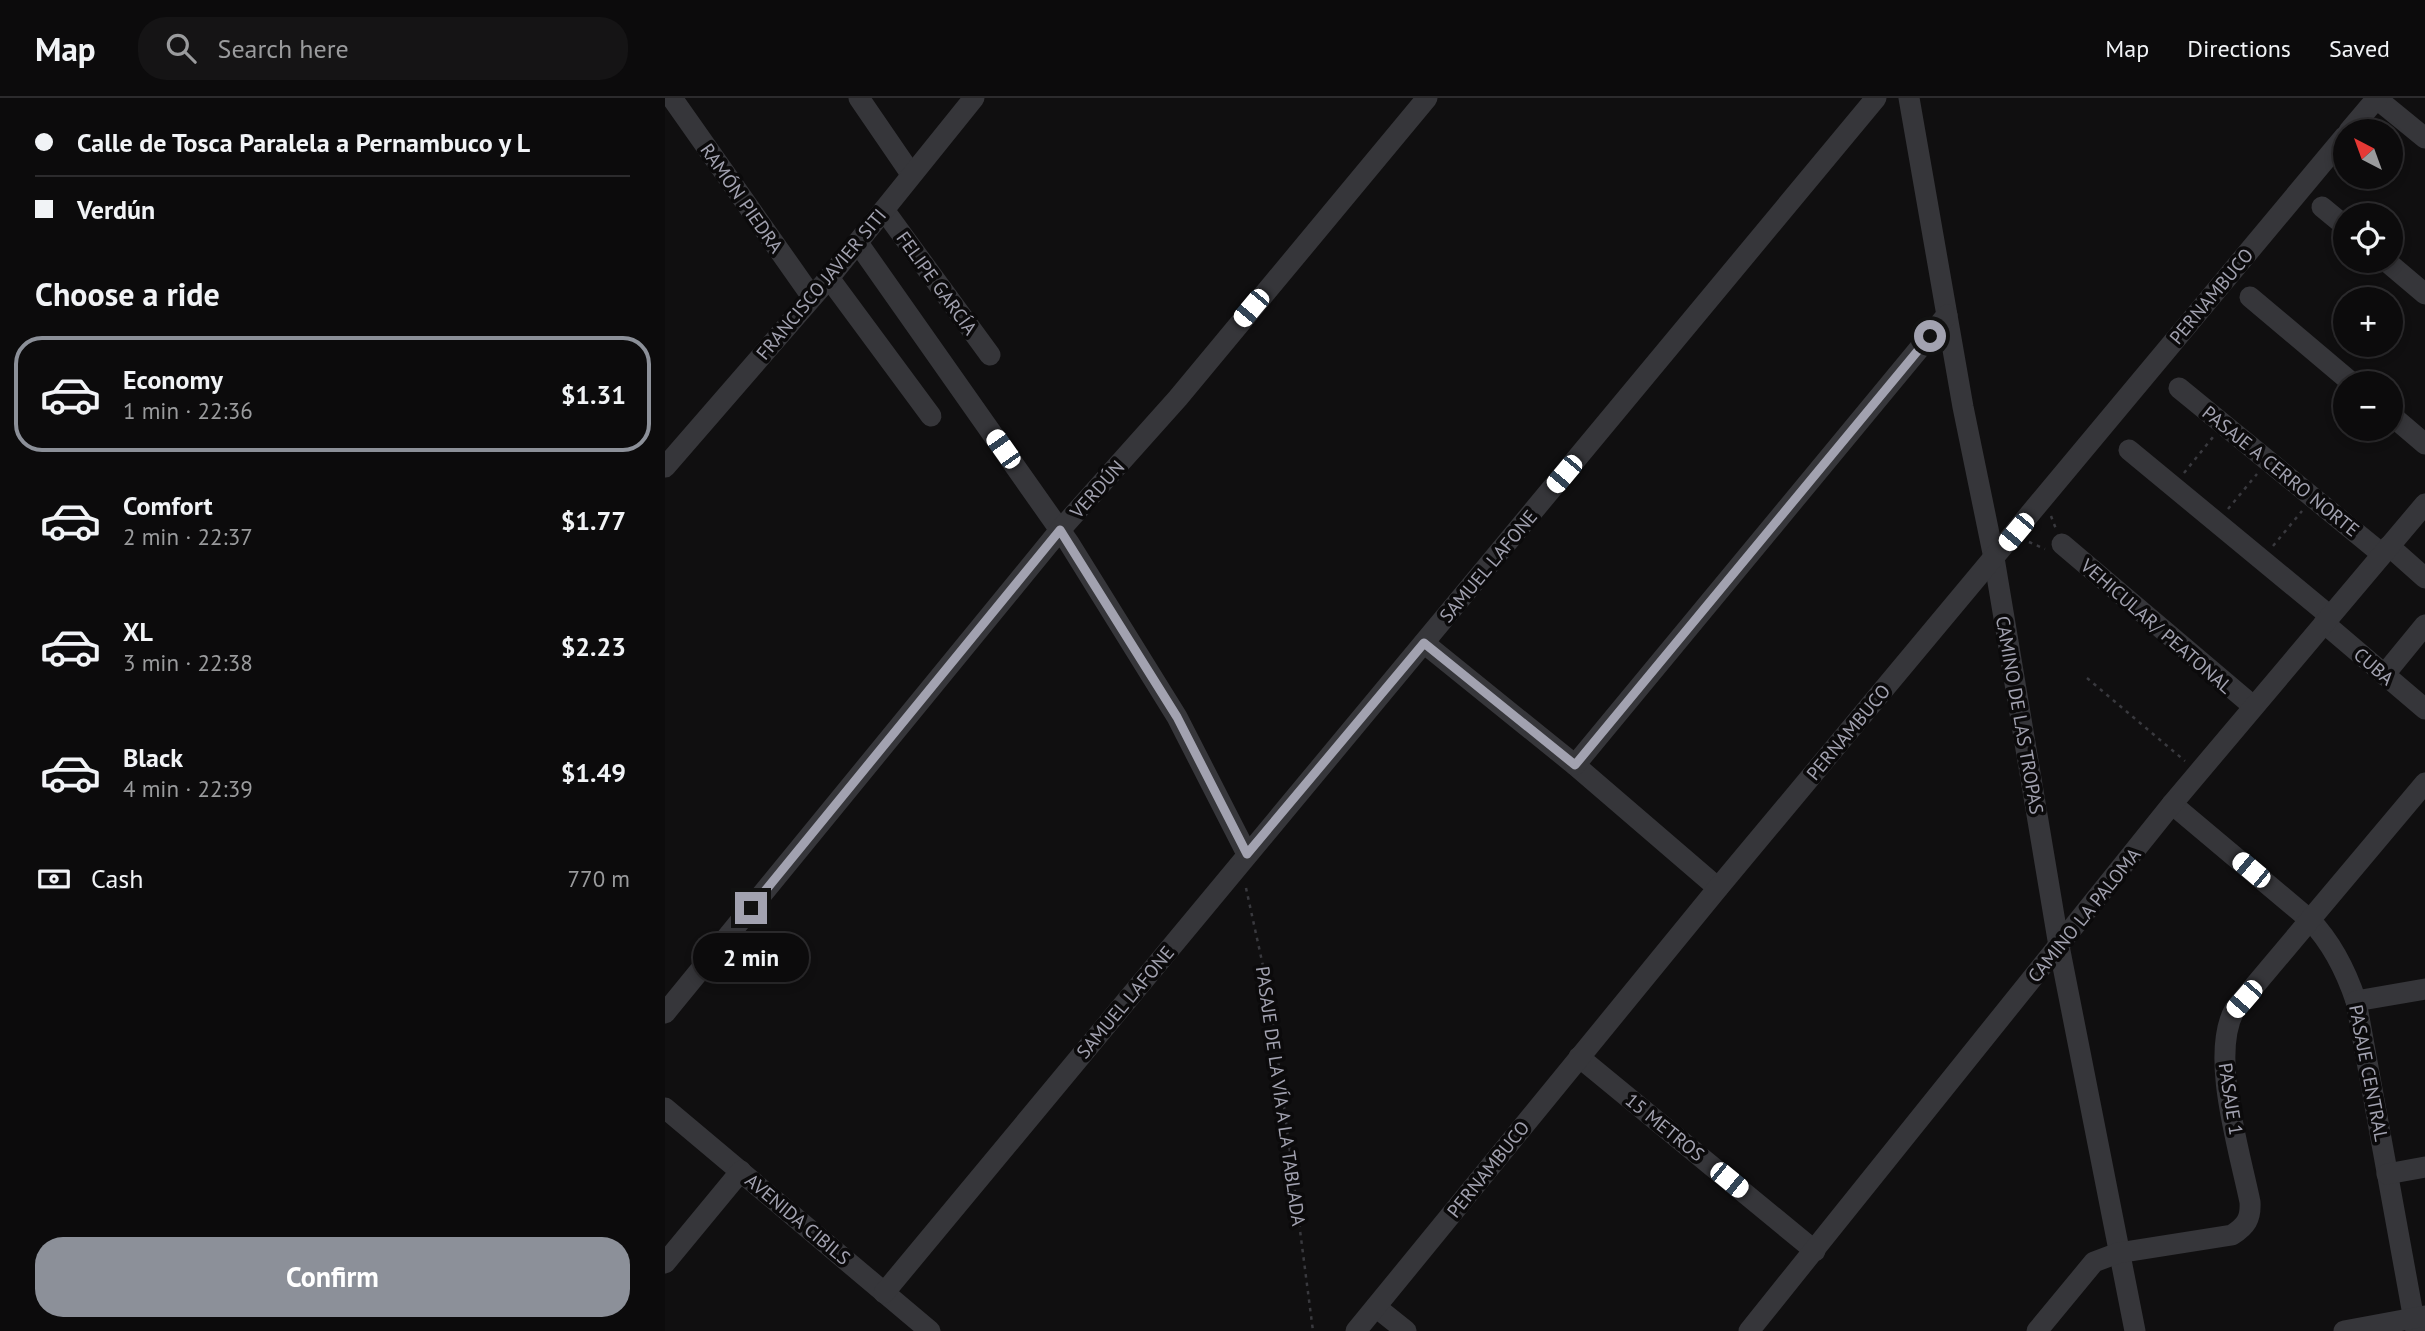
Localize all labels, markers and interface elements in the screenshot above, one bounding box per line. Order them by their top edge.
search box [138,17,628,80]
text: Map [35,27,96,70]
icon: search [162,29,200,67]
text: Search here [218,32,349,65]
text: Map [2105,33,2149,64]
text: Directions [2187,33,2291,64]
text: Saved [2329,33,2390,64]
north arrow [2333,119,2403,189]
map controls [2333,119,2403,441]
text: Calle de Tosca Paralela a Pernambuco y L [77,126,530,159]
street label: RAMÓN PIEDRA [695,138,789,258]
text: Verdún [77,193,155,226]
button: locate [2333,203,2403,273]
street label: FRANCISCO JAVIER SITI [751,204,891,364]
street label: FELIPE GARCÍA [891,227,983,339]
street label: PERNAMBUCO [2164,243,2258,349]
text: Choose a ride [35,273,220,315]
car [1230,285,1273,331]
button: + [2333,287,2403,357]
route start [1914,320,1946,352]
icon: car [39,363,102,426]
text: Economy [123,363,223,396]
button: − [2333,371,2403,441]
text: $1.31 [561,378,626,411]
text: 1 min · 22:36 [123,396,253,425]
street label: PASAJE A CERRO NORTE [2198,400,2364,542]
car [983,426,1024,472]
car [1543,451,1586,497]
street label: VERDÚN [1064,455,1129,524]
icon: car [39,489,102,552]
text: Comfort [123,489,213,522]
text: $1.77 [561,504,626,537]
street label: SAMUEL LAFONE [1434,505,1542,627]
car [1995,509,2038,555]
text: 2 min · 22:37 [123,522,253,551]
street label: VEHICULAR/ PEATONAL [2075,553,2238,699]
street label: CAMINO DE LAS TROPAS [1991,614,2049,816]
icon: car [39,615,102,678]
text: XL [123,615,153,648]
text: $2.23 [561,630,626,663]
street label: CUBA [2349,642,2399,690]
text: 3 min · 22:38 [123,648,253,677]
street label: PERNAMBUCO [1801,679,1895,785]
icon: car [39,741,102,804]
text: Black [123,741,183,774]
text: $1.49 [561,756,626,789]
text: 4 min · 22:39 [123,774,253,803]
street label: CAMINO LA PALOMA [2022,843,2146,987]
car [2229,848,2274,892]
icon: cash [35,860,73,898]
text: Cash [91,862,143,895]
text: 770 m [568,864,630,893]
route end [735,892,767,924]
callout: 2 min [693,932,809,982]
street label: SAMUEL LAFONE [1071,941,1179,1063]
text: 2 min [723,943,779,972]
street label: PASAJE DE LA VÍA A LA TABLADA [1251,965,1311,1227]
car [2223,976,2266,1022]
street label: PASAJE CENTRAL [2344,1003,2394,1144]
street label: PASAJE 1 [2213,1061,2249,1137]
street label: 15 METROS [1620,1088,1710,1166]
street label: PERNAMBUCO [1442,1116,1534,1222]
car [1707,1159,1752,1201]
street label: AVENIDA CIBILS [741,1168,855,1270]
button: Confirm [35,1237,630,1317]

